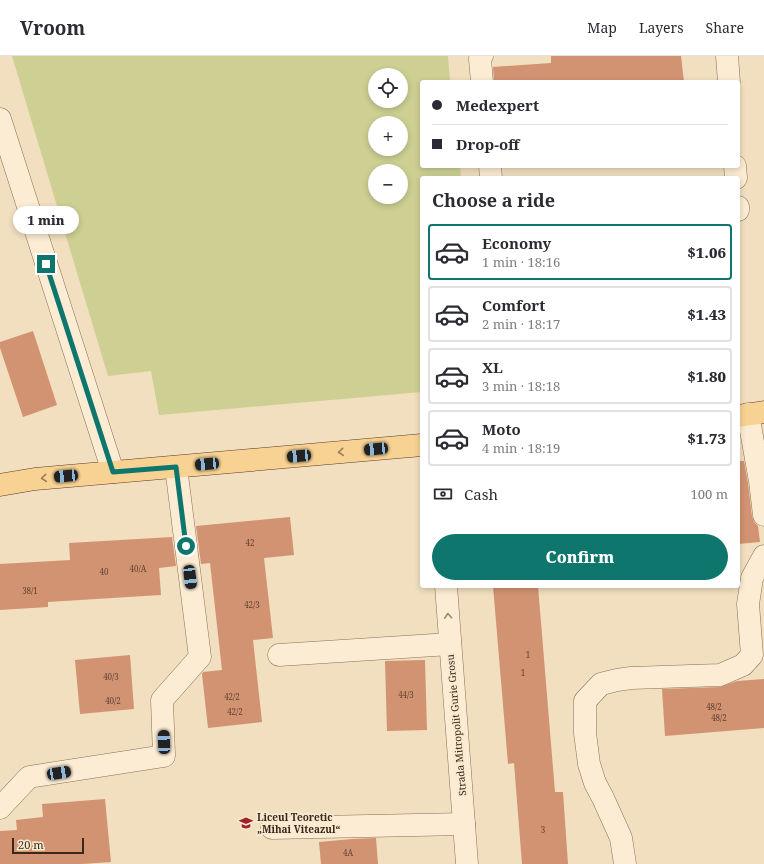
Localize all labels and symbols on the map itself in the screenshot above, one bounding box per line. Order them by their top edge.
callout: 1 min [13,206,79,234]
route end [37,255,55,273]
car [364,442,388,456]
one-way arrow [338,448,344,457]
car [287,449,311,463]
car [195,457,219,471]
car [54,469,78,483]
one-way arrow [41,473,47,482]
route start [177,537,195,555]
house number: 42 [246,537,254,548]
house number: 40/A [130,563,147,574]
car [183,564,197,590]
house number: 40 [100,566,109,577]
house number: 38/1 [22,585,38,596]
house number: 42/3 [244,599,260,610]
one-way arrow [443,613,452,619]
house number: 1 [526,649,530,660]
street label: Strada Mitropolit Gurie Grosu [443,653,469,796]
house number: 1 [521,667,525,678]
house number: 40/3 [103,671,119,682]
house number: 44/3 [398,689,414,700]
house number: 42/2 [224,691,240,702]
house number: 40/2 [105,695,121,706]
house number: 48/2 [706,701,722,712]
house number: 42/2 [227,706,243,717]
house number: 48/2 [711,712,727,723]
car [158,730,170,754]
car [46,765,72,781]
place label: Liceul Teoretic „Mihai Viteazul“ [257,810,340,836]
school or university icon: Liceul Teoretic „Mihai Viteazul“ [238,815,254,831]
house number: 3 [541,824,546,835]
scale bar [12,836,84,855]
house number: 4A [343,847,353,858]

